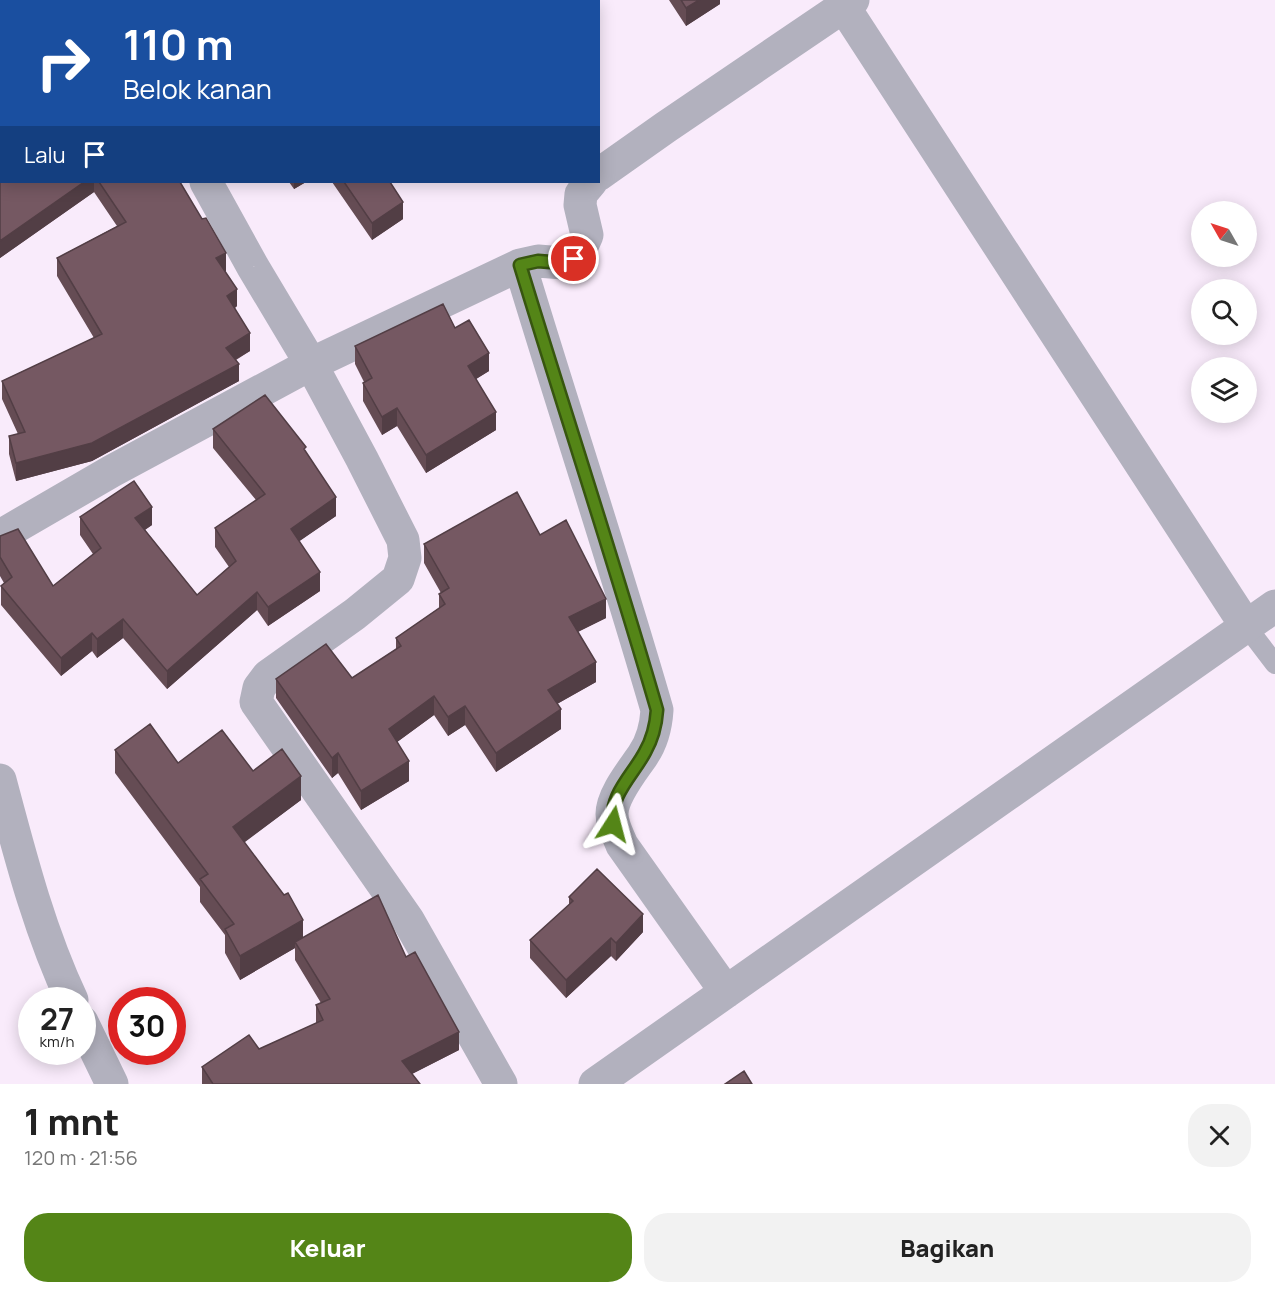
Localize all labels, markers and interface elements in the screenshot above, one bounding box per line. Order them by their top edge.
text: 110 m [123,15,234,73]
icon: right [24,24,102,102]
text: Belok kanan [123,70,272,107]
icon: arrive [78,138,111,171]
text: Lalu [24,140,66,170]
north arrow [1191,201,1257,267]
map controls [1191,201,1257,423]
pin [548,233,599,284]
icon: arrive [557,242,590,275]
button: search [1191,279,1257,345]
button: layers [1191,357,1257,423]
position arrow [581,792,645,856]
speed limit sign: 30 [108,987,186,1065]
text: 27 [40,998,74,1039]
text: km/h [40,1031,74,1052]
text: 1 mnt [24,1097,119,1146]
button: close [1188,1104,1251,1167]
text: 120 m · 21:56 [24,1144,138,1171]
button: Keluar [24,1213,632,1282]
button: Bagikan [644,1213,1251,1282]

